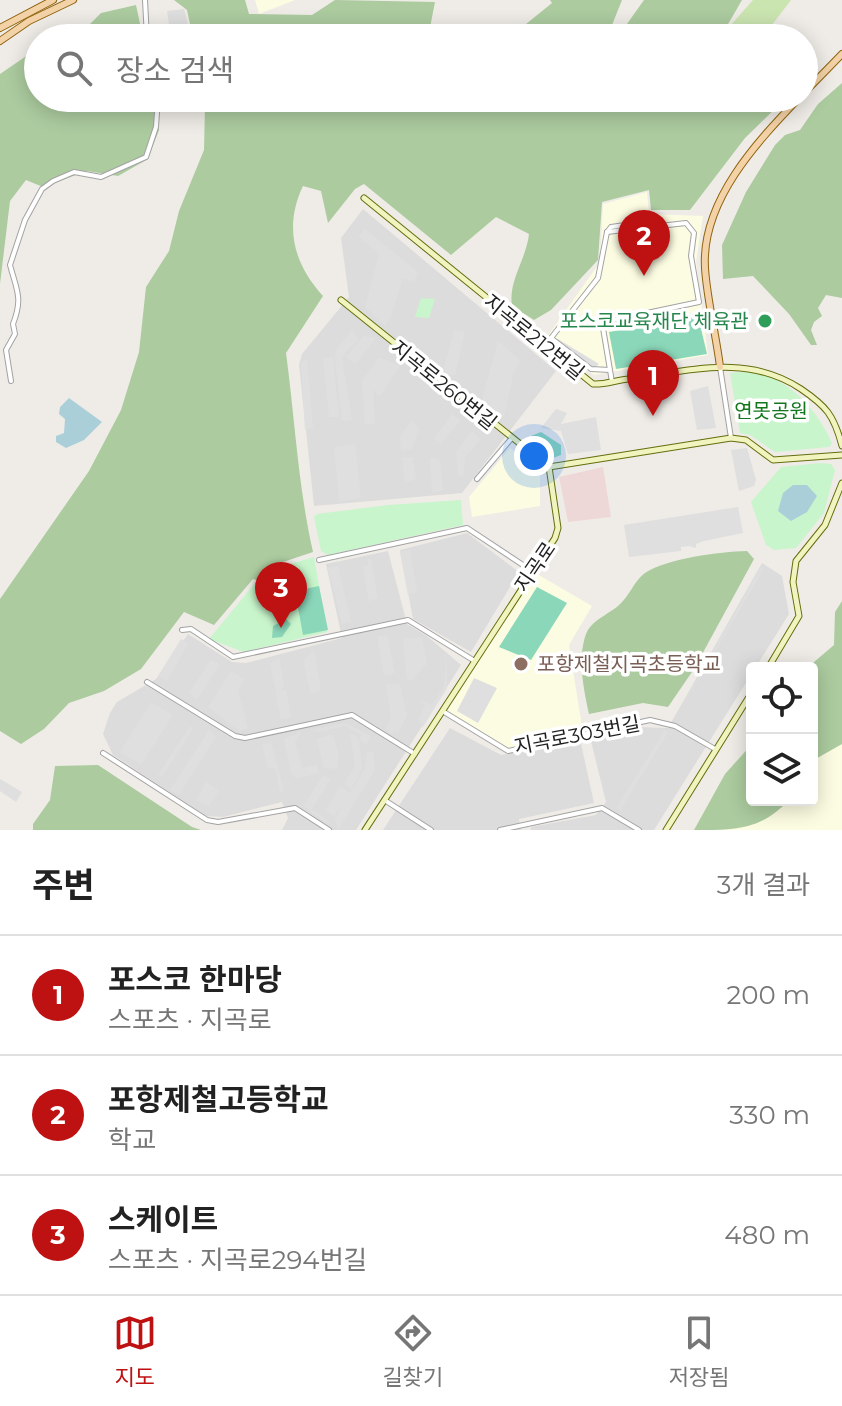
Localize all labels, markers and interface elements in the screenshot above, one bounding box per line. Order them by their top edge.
search box [24,24,818,112]
icon: search [52,46,96,90]
text: 장소 검색 [116,52,234,89]
pin: 2 [618,210,670,276]
street label: 지곡로212번길 [479,289,589,385]
place label: 포스코교육재단 체육관 [560,309,749,333]
marker: 포스코교육재단 체육관 [756,312,774,330]
street label: 지곡로260번길 [386,335,502,435]
pin: 1 [627,350,679,416]
park label: 연못공원 [734,399,808,423]
your location [514,436,554,476]
street label: 지곡로 [510,537,560,597]
pin: 3 [255,562,307,628]
place label: 포항제철지곡초등학교 [537,652,721,676]
marker: 포항제철지곡초등학교 [512,655,530,673]
map controls [746,662,818,806]
button: locate [746,662,818,734]
street label: 지곡로303번길 [512,711,642,759]
button: layers [746,734,818,806]
text: 주변 [32,864,95,906]
text: 3개 결과 [717,869,810,901]
text: 포스코 한마당 [108,961,282,998]
text: 1 [53,979,63,1011]
text: 200 m [726,979,810,1011]
text: 스포츠 · 지곡로 [108,1004,272,1036]
text: 포항제철고등학교 [108,1081,329,1118]
text: 2 [50,1099,66,1131]
text: 330 m [729,1099,810,1131]
text: 학교 [108,1124,156,1156]
text: 스케이트 [108,1201,218,1238]
text: 3 [50,1219,66,1251]
text: 480 m [724,1219,810,1251]
text: 스포츠 · 지곡로294번길 [108,1244,367,1276]
tab: 지도 [113,1311,157,1391]
tab: 길찾기 [382,1311,443,1391]
tab: 저장됨 [668,1311,729,1391]

